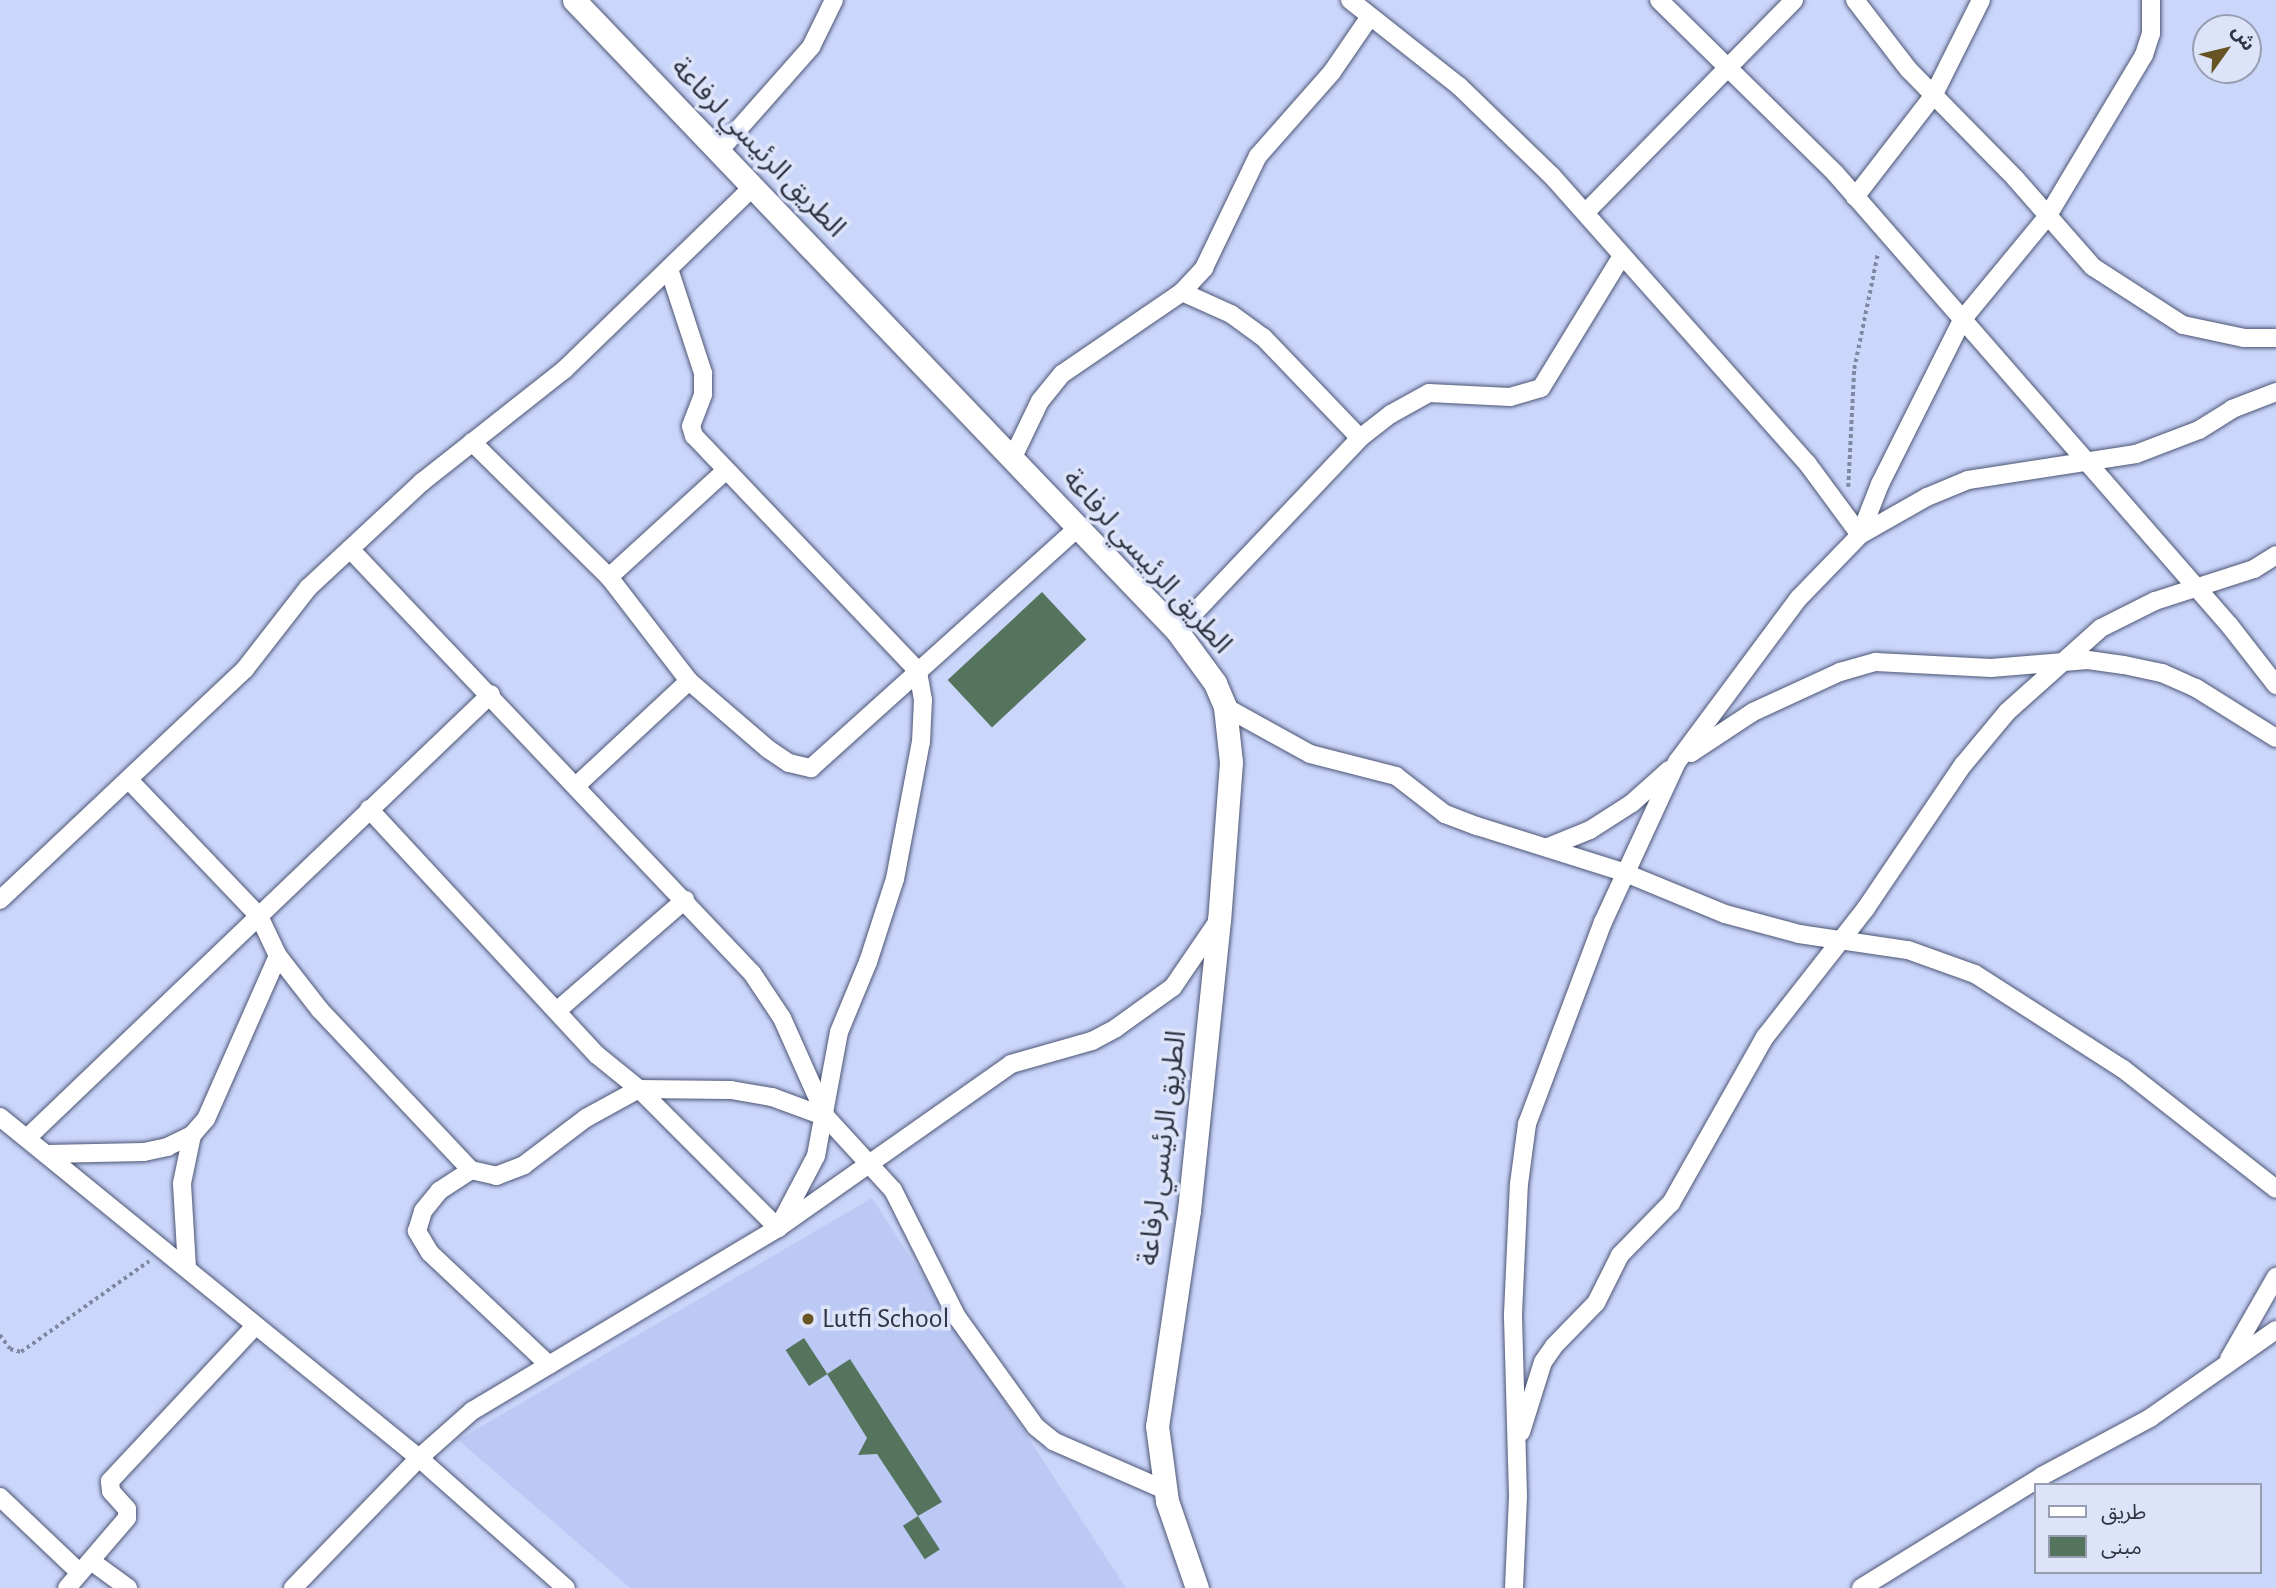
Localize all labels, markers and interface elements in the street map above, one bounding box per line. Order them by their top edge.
north arrow [2192,14,2262,84]
text: ش [2228,22,2258,54]
street label: الطريق الرئيسي لرفاعة [664,51,852,245]
street label: الطريق الرئيسي لرفاعة [1055,463,1239,661]
street label: الطريق الرئيسي لرفاعة [1132,1028,1194,1268]
place label: Lutfi School [822,1302,949,1336]
marker: Lutfi School [800,1311,816,1327]
legend [2035,1483,2262,1574]
text: طريق [2101,1502,2146,1523]
text: مبنى [2101,1537,2142,1558]

